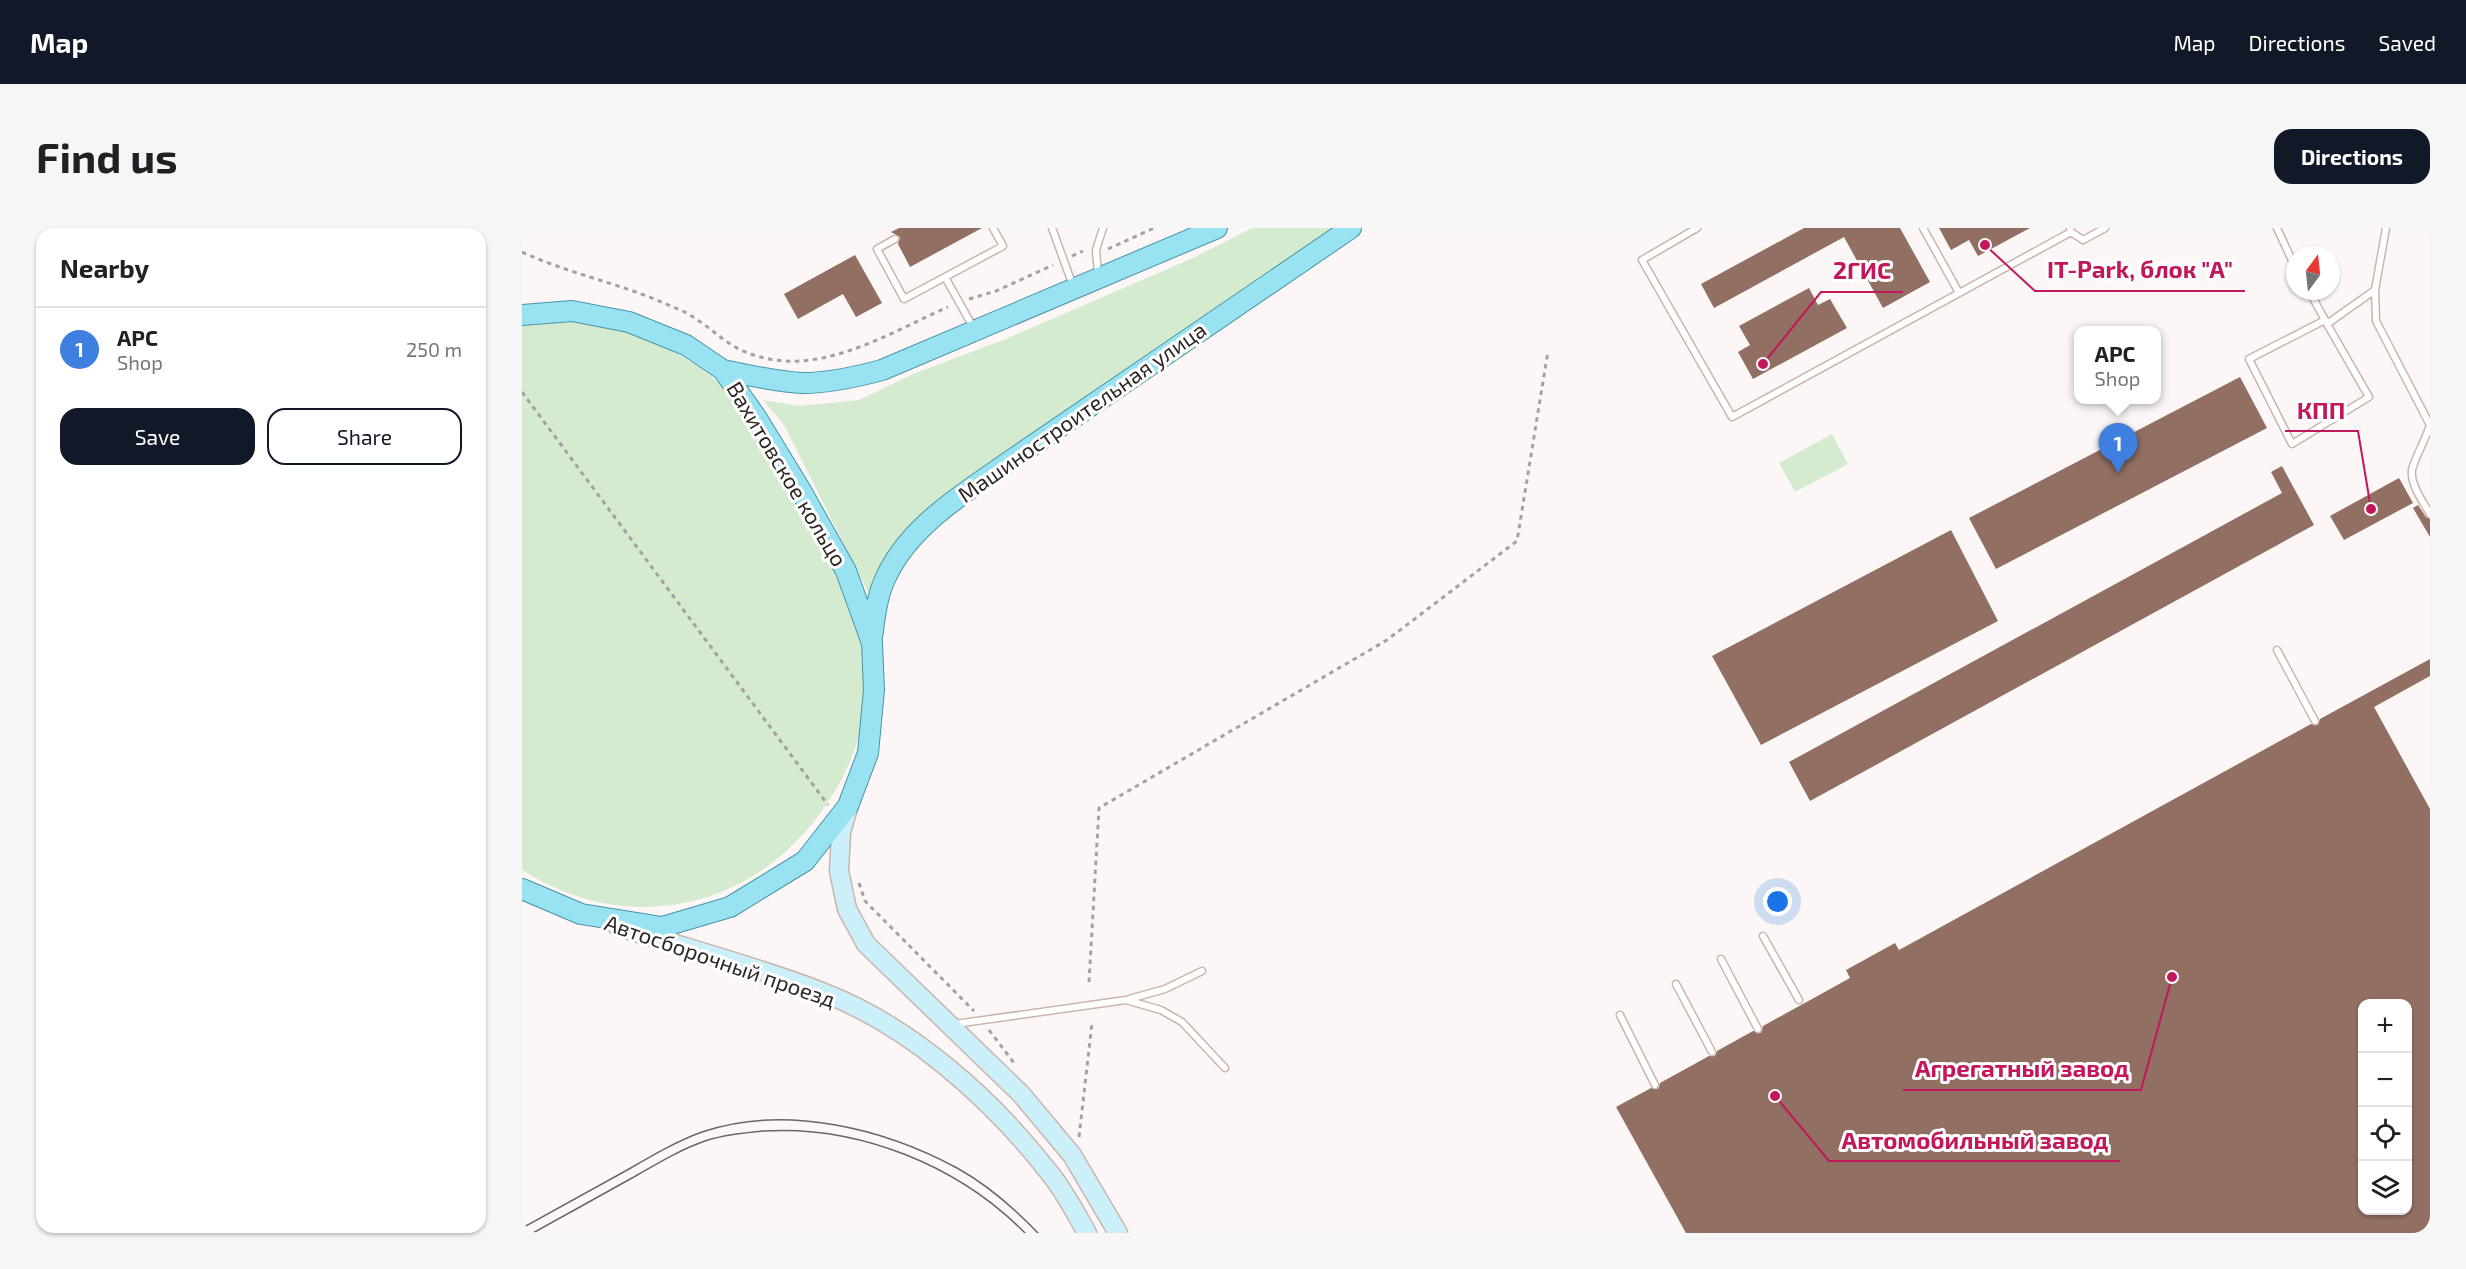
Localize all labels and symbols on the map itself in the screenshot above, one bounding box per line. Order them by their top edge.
north arrow [2286,246,2340,300]
callout: IT-Park, блок "А" [2035,249,2245,291]
callout: 2ГИС [1821,250,1903,292]
text: IT-Park, блок "А" [2047,254,2233,283]
text: 2ГИС [1833,255,1891,284]
street label: Машиностроительная улица [952,315,1211,508]
street label: Вахитовское кольцо [722,376,853,571]
callout: КПП [2285,389,2358,431]
text: КПП [2297,395,2345,424]
pin: 1 [2098,424,2138,473]
your location [1763,887,1792,916]
street label: Автосборочный проезд [602,908,839,1012]
callout: Агрегатный завод [1903,1048,2141,1090]
text: Агрегатный завод [1915,1053,2129,1082]
callout: Автомобильный завод [1829,1119,2120,1161]
text: Автомобильный завод [1842,1125,2108,1154]

